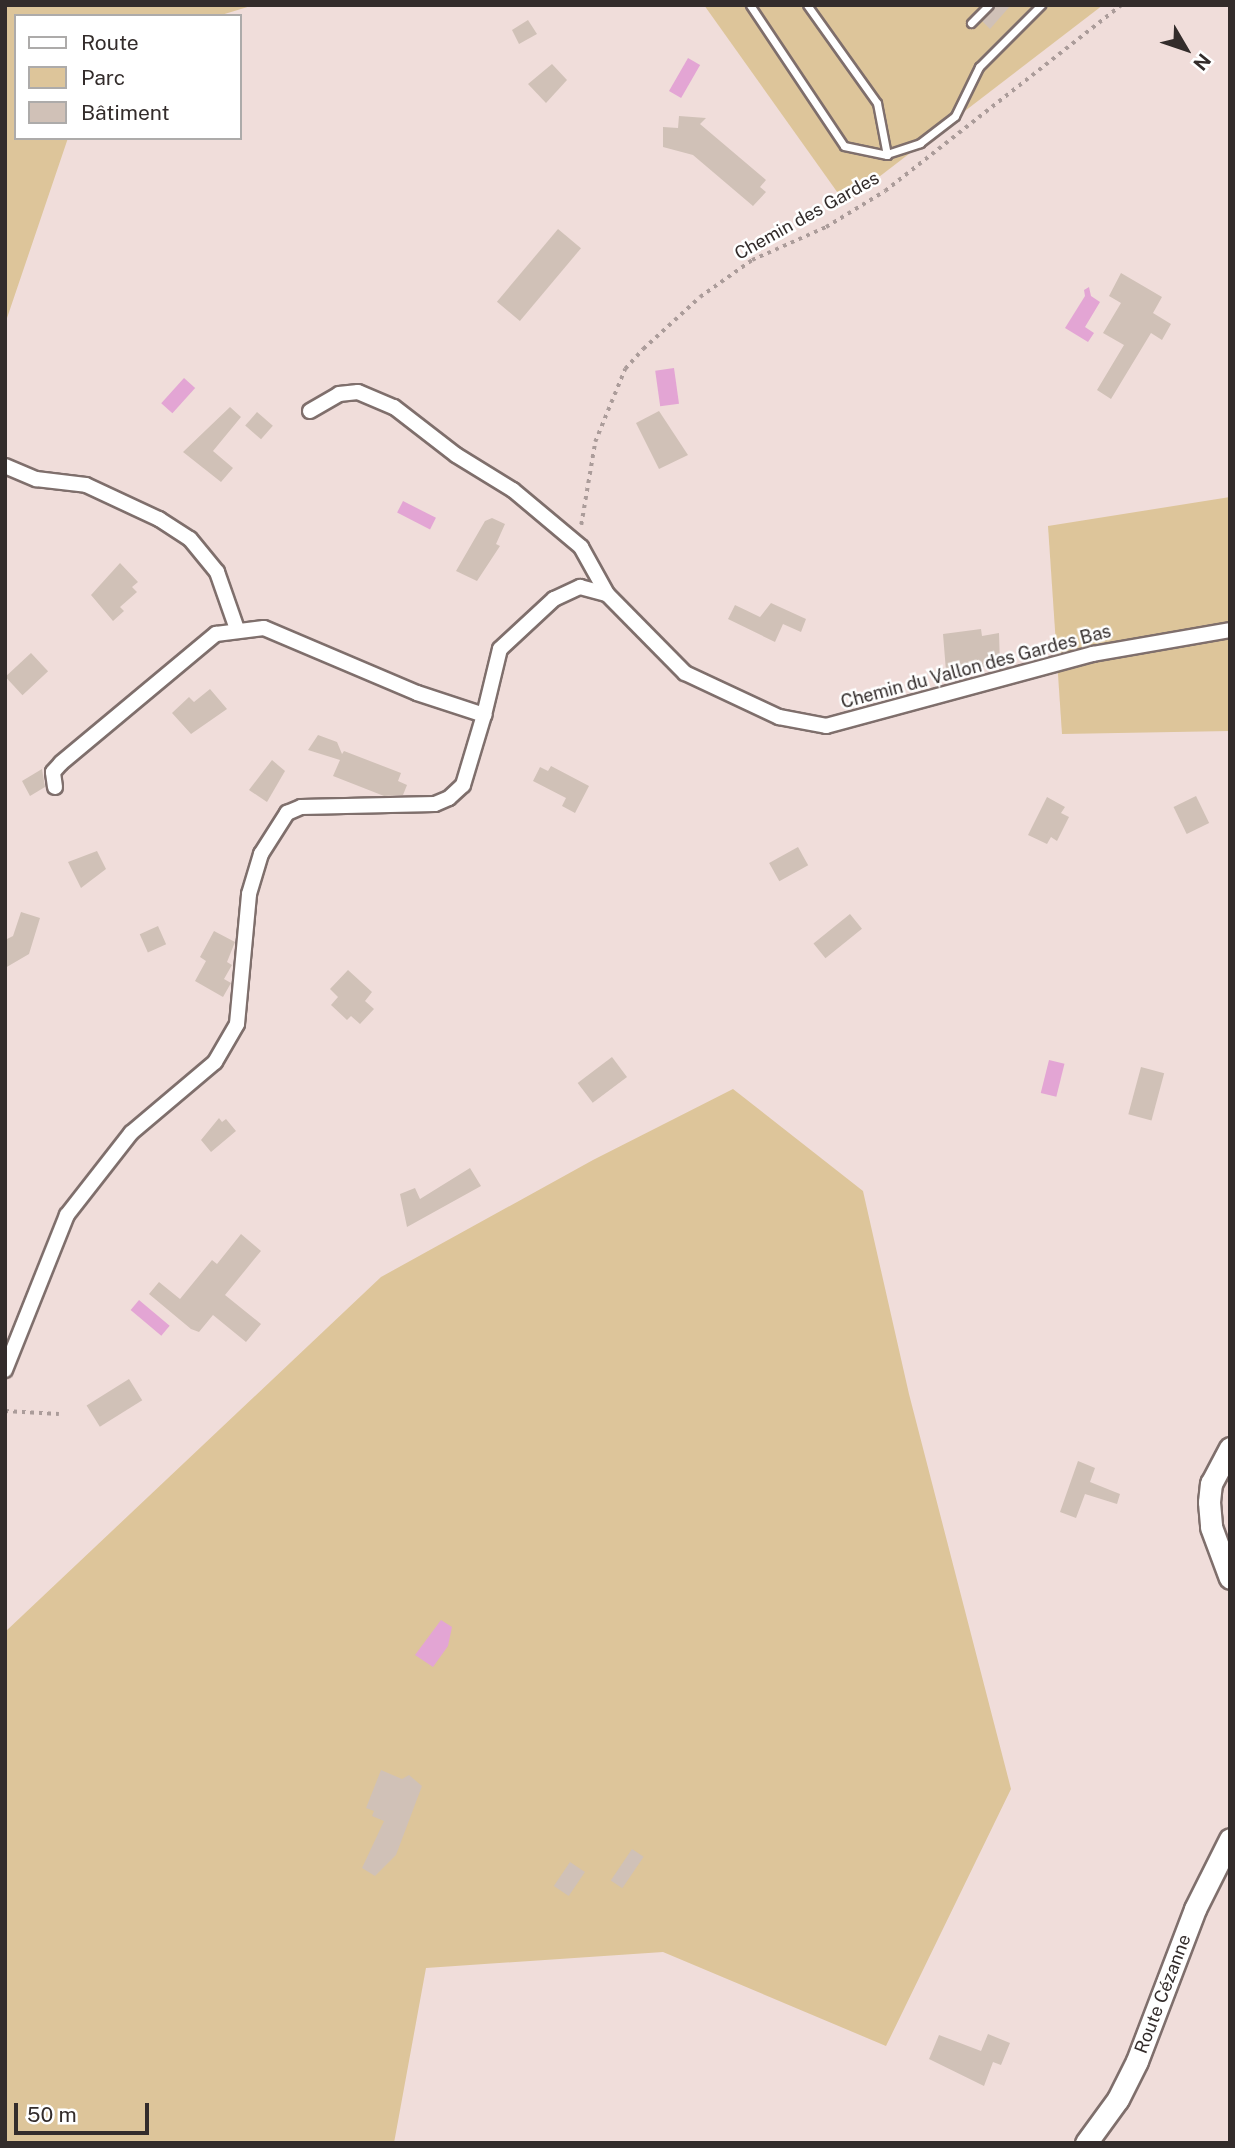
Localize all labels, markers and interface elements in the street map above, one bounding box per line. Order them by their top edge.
legend [14,14,242,140]
north arrow [1151,14,1221,84]
text: Route [81,30,139,55]
text: N [1189,50,1216,75]
text: Parc [81,65,125,90]
text: Bâtiment [81,100,170,125]
street label: Chemin des Gardes [731,167,883,265]
street label: Chemin du Vallon des Gardes Bas [838,620,1114,714]
street label: Route Cézanne [1130,1931,1196,2057]
scale bar [18,2088,152,2132]
text: 50 m [27,2102,77,2127]

